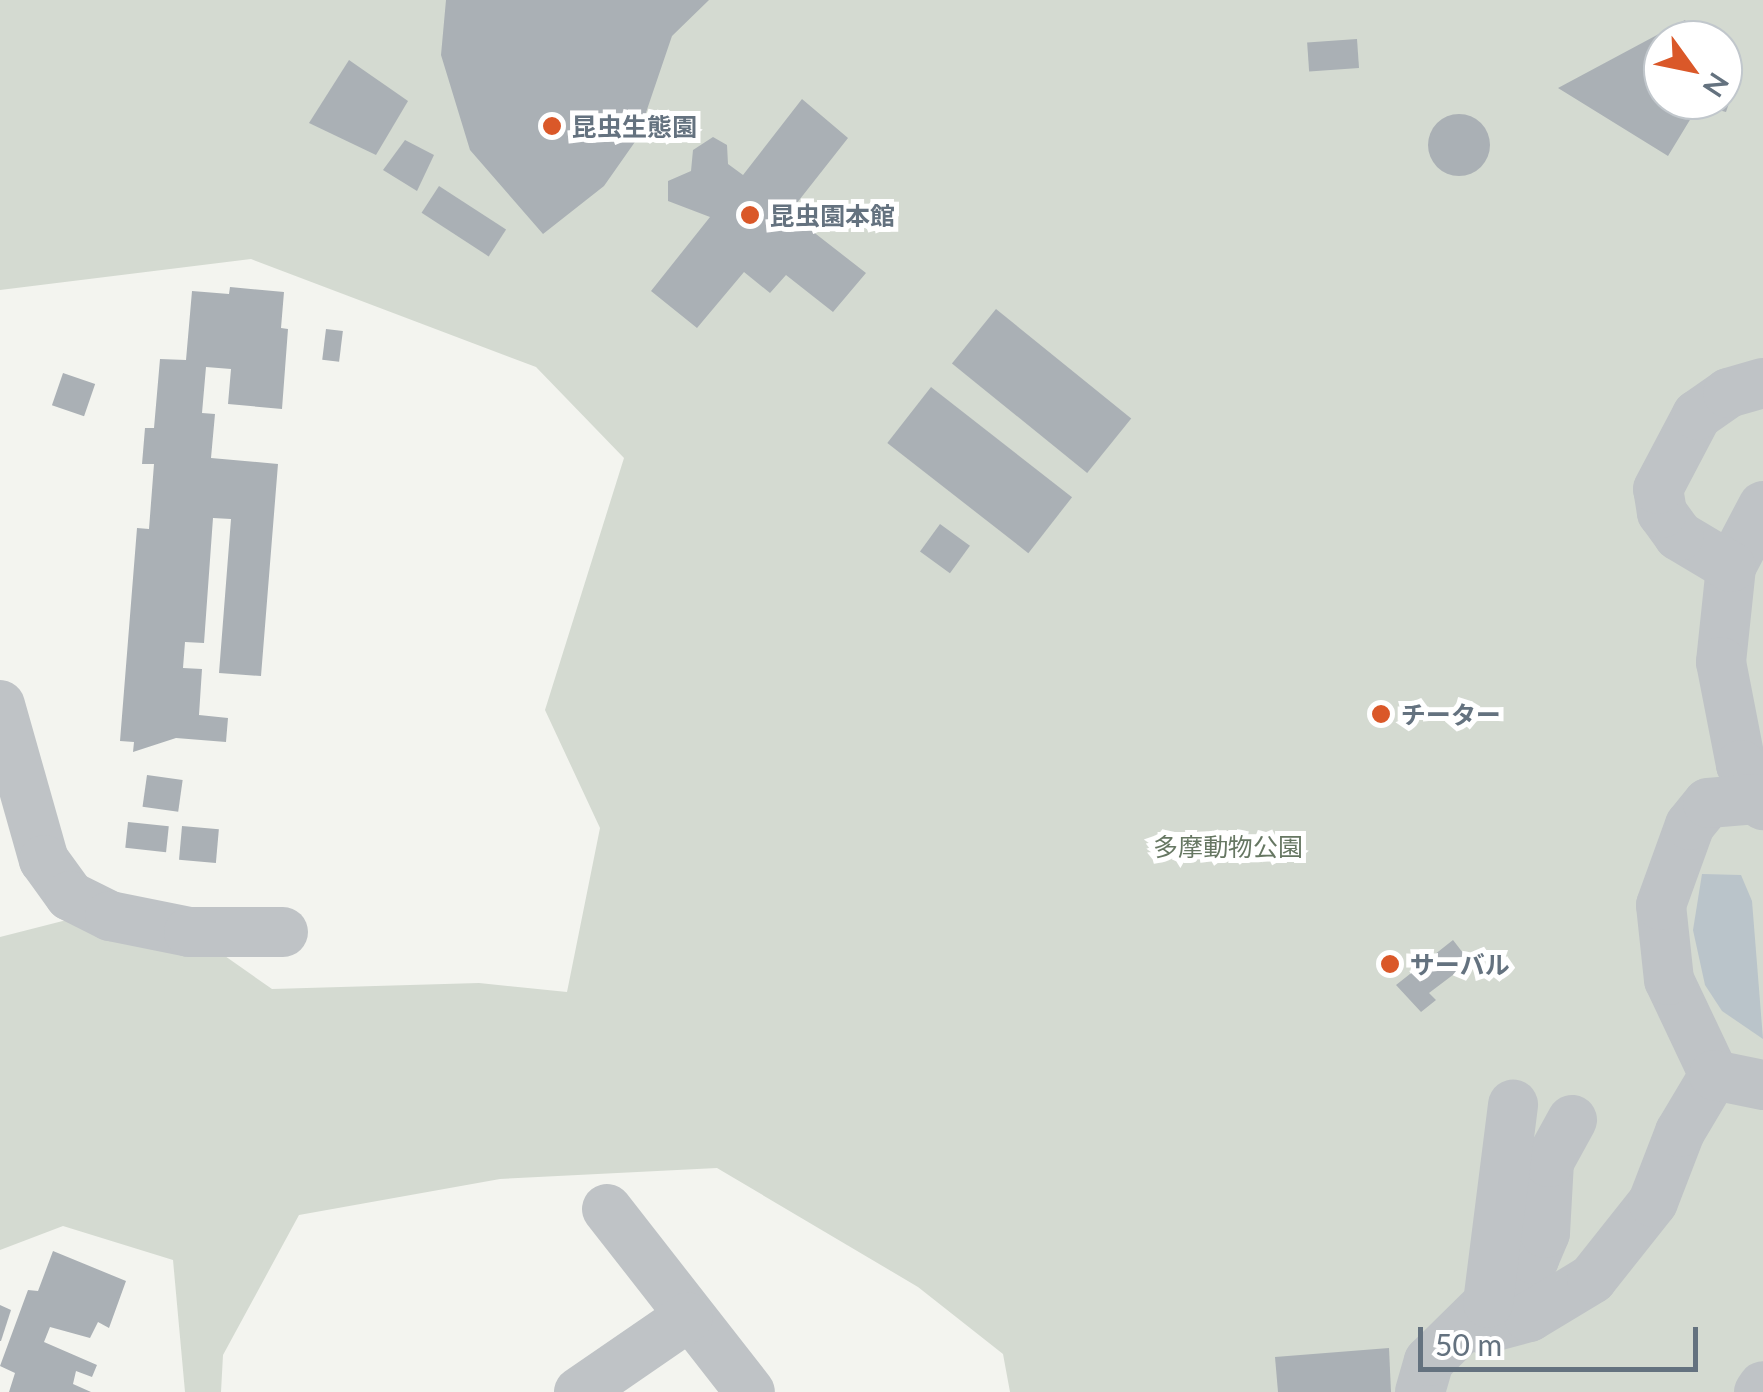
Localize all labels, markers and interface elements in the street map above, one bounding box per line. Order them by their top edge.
north arrow [1643,20,1743,120]
text: N [1696,67,1737,104]
place label: 昆虫生態園 [572,111,697,141]
marker: 昆虫生態園 [541,115,563,137]
place label: 昆虫園本館 [770,200,895,230]
marker: 昆虫園本館 [739,204,761,226]
place label: チーター [1401,699,1501,729]
marker: チーター [1370,703,1392,725]
park label: 多摩動物公園 [1153,831,1303,861]
place label: サーバル [1410,949,1510,979]
marker: サーバル [1379,953,1401,975]
scale bar [1423,1307,1703,1369]
text: 50 m [1435,1326,1502,1362]

